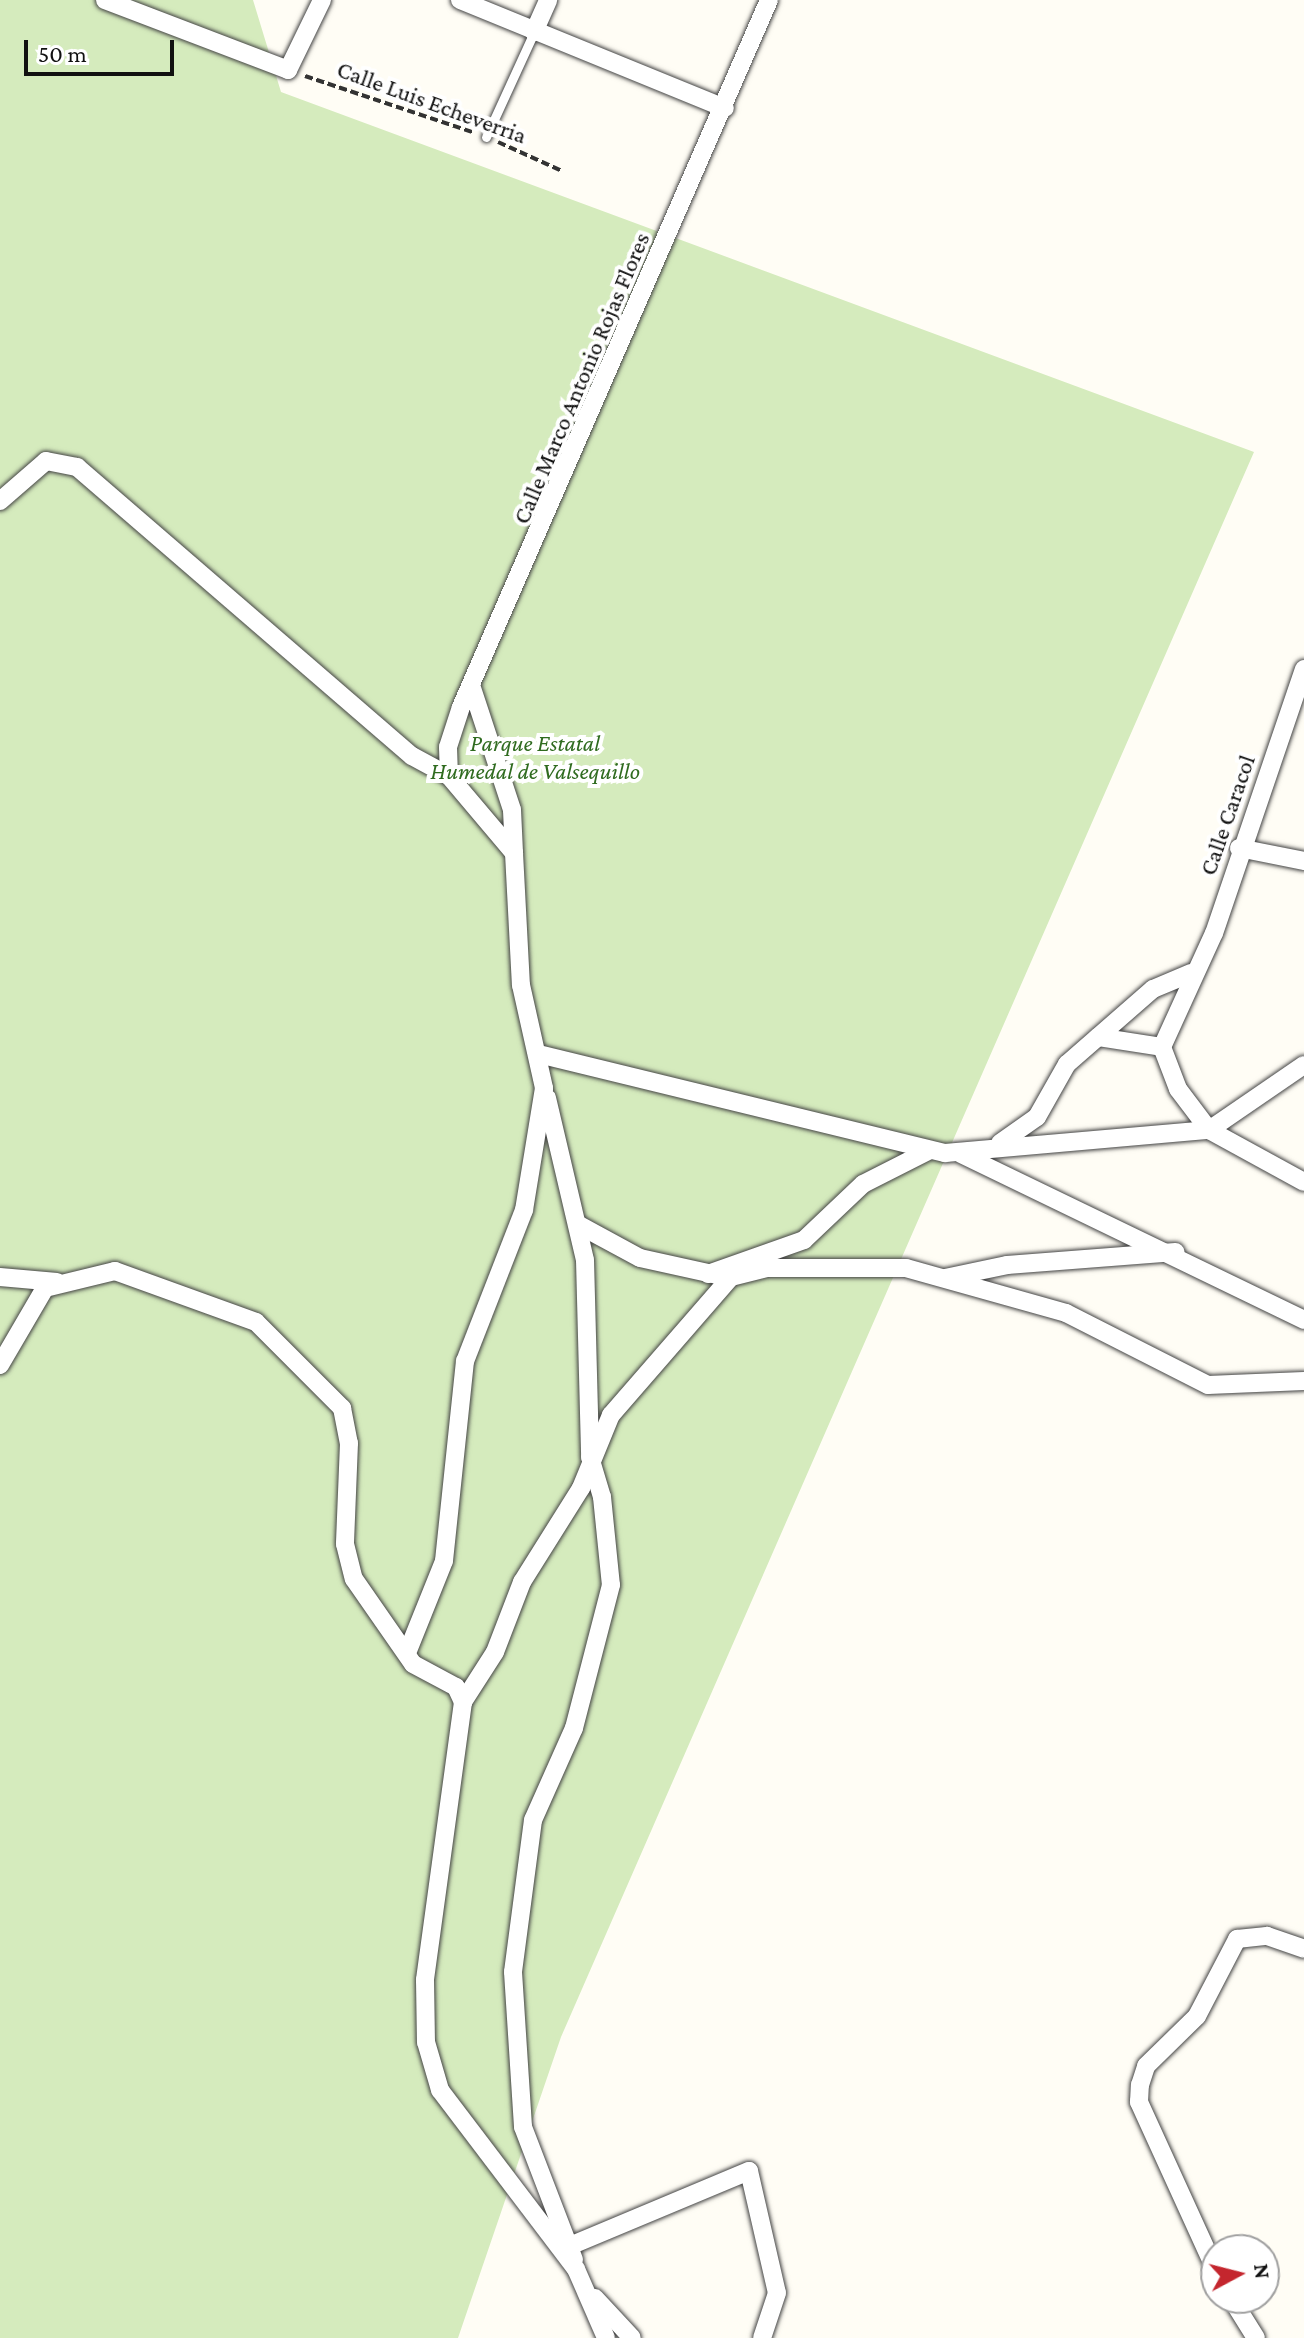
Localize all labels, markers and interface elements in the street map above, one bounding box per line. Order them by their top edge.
scale bar [28,24,178,74]
text: 50 m [38,40,87,67]
street label: Calle Luis Echeverria [333,54,531,150]
street label: Calle Marco Antonio Rojas Flores [506,228,656,528]
park label: Parque Estatal Humedal de Valsequillo [430,729,640,785]
street label: Calle Caracol [1193,751,1261,879]
north arrow [1200,2234,1280,2314]
text: N [1249,2262,1276,2280]

